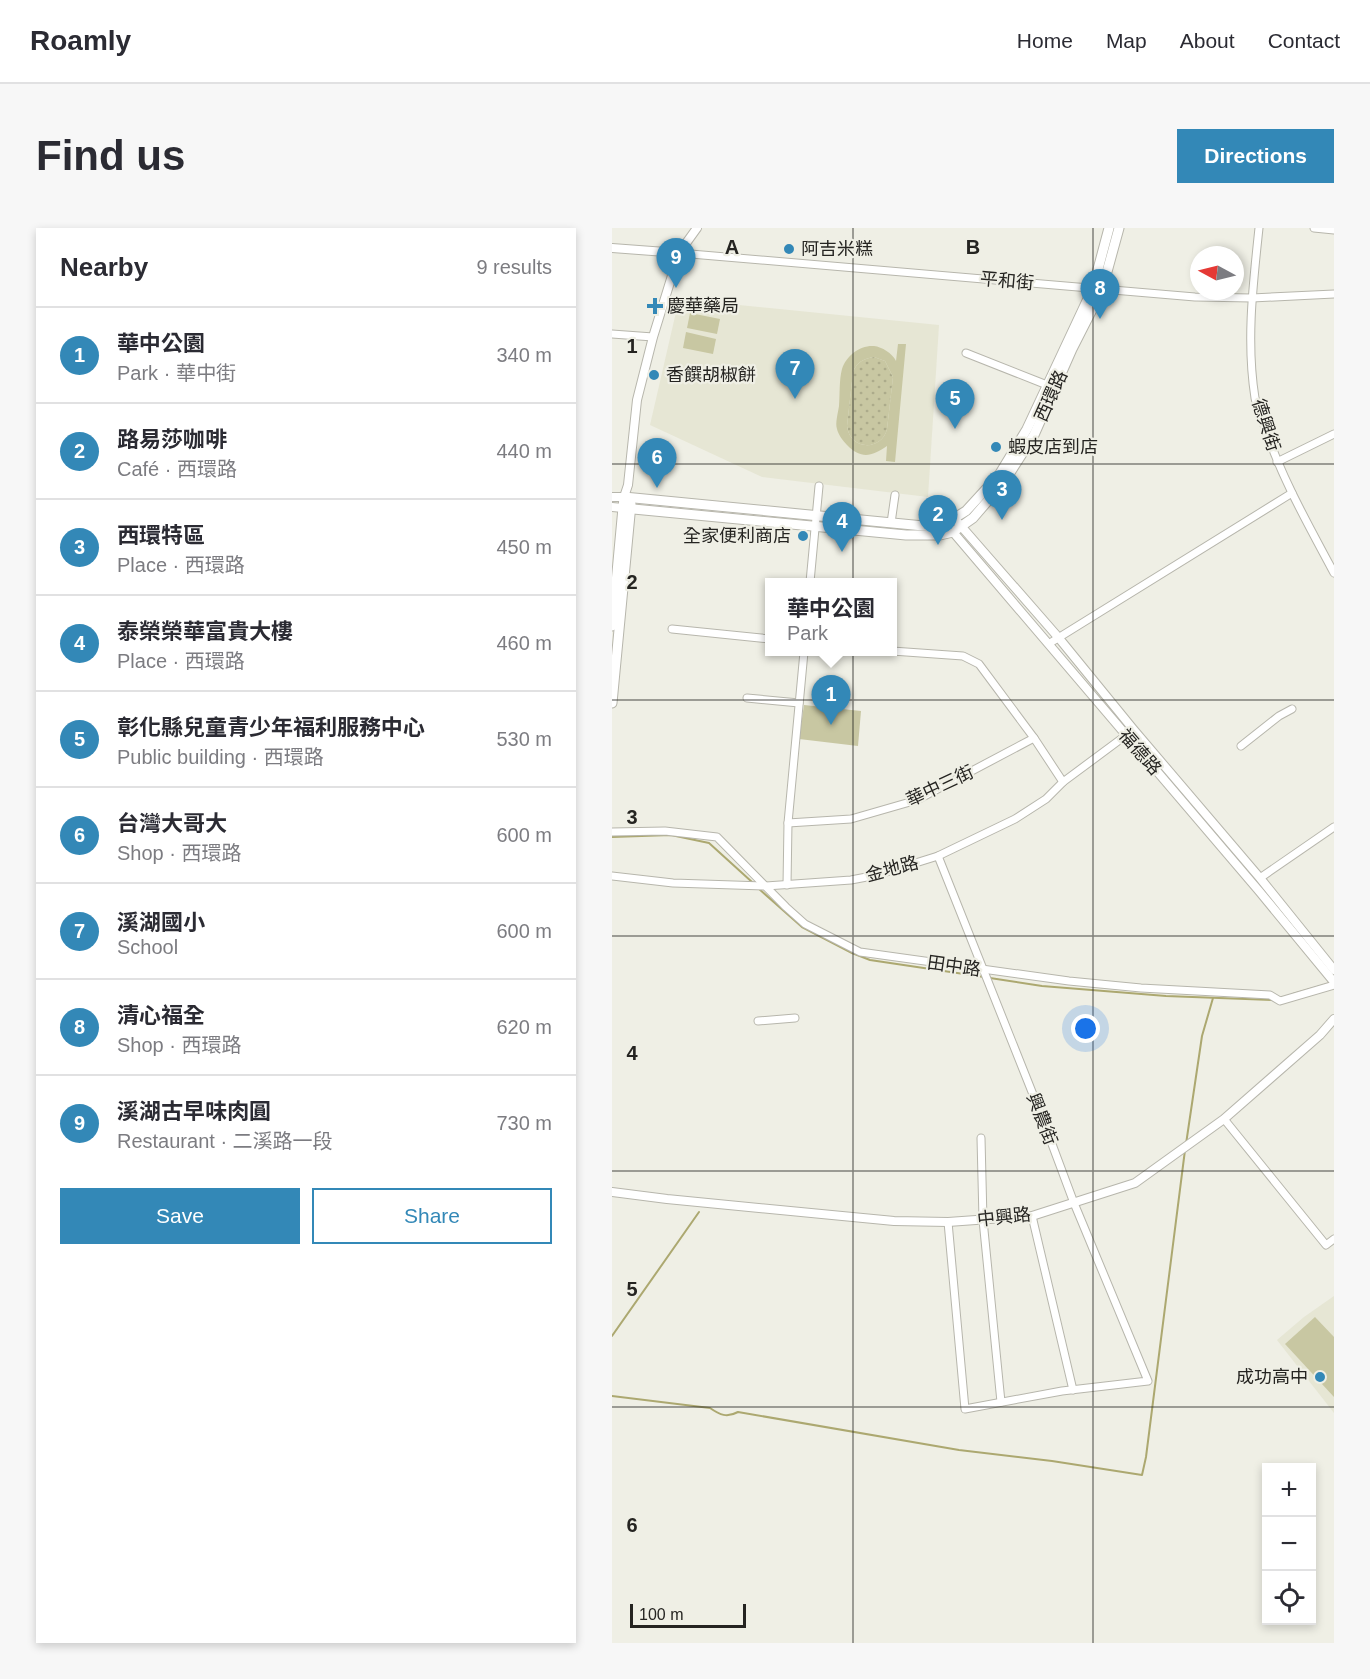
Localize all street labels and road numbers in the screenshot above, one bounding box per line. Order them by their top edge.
street label: 平和街 [979,269,1035,293]
street label: 西環路 [1031,367,1071,425]
street label: 德興街 [1248,396,1284,454]
street label: 福德路 [1115,725,1165,779]
street label: 華中三街 [903,762,977,810]
street label: 金地路 [863,852,921,886]
street label: 田中路 [926,952,982,980]
street label: 興農街 [1023,1090,1061,1148]
street label: 中興路 [976,1204,1032,1230]

